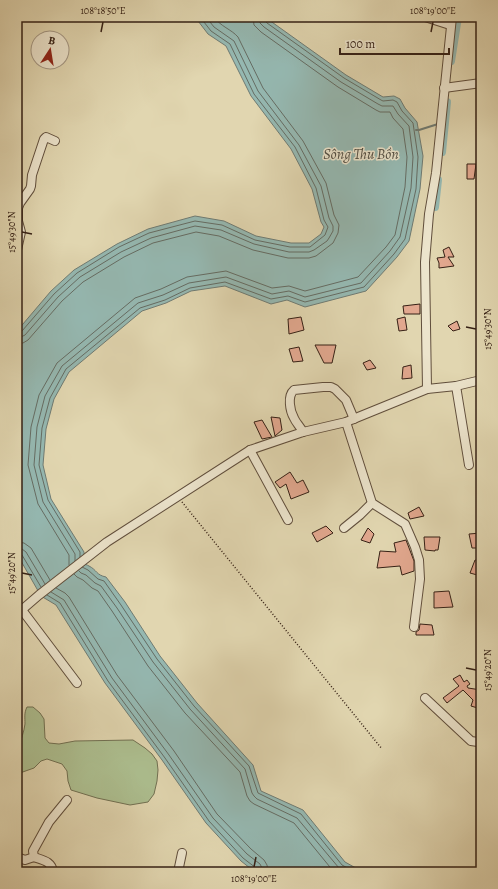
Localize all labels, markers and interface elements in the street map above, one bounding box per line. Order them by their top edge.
text: 108°18'50"E [80,4,126,17]
text: 108°19'00"E [410,4,456,17]
north arrow [30,30,70,70]
scale bar [340,30,449,56]
text: B [47,33,57,49]
text: 100 m [346,36,375,52]
water label: Sông Thu Bồn [323,144,399,164]
text: 15°49'30"N [5,211,18,253]
text: 15°49'30"N [481,308,494,350]
text: 15°49'20"N [5,552,18,594]
text: 15°49'20"N [481,649,494,691]
text: 108°19'00"E [231,872,277,885]

